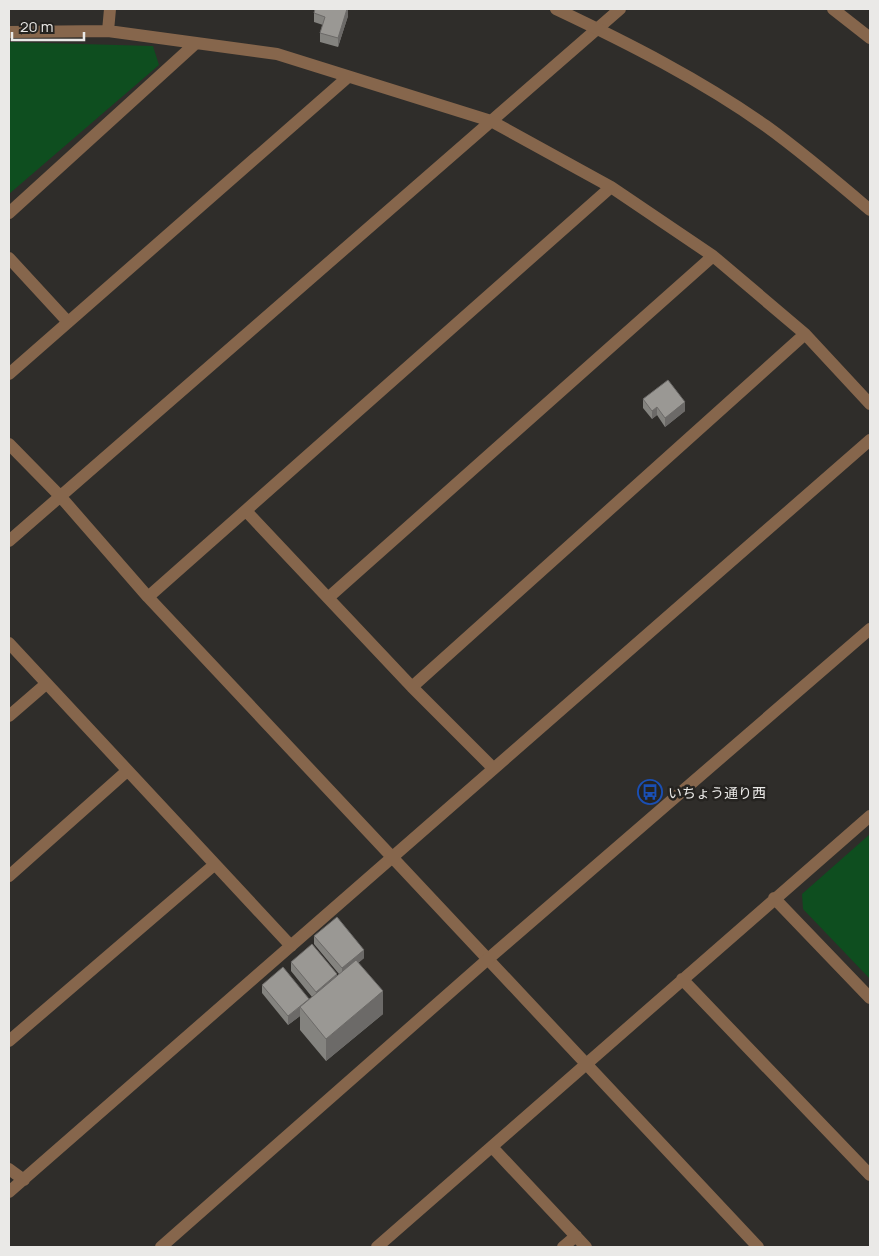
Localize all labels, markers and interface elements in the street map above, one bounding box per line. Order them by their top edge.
scale bar [12,10,85,42]
text: 20 m [20,16,53,37]
bus stop icon: いちょう通り西 [637,779,663,805]
place label: いちょう通り西 [668,783,766,802]

